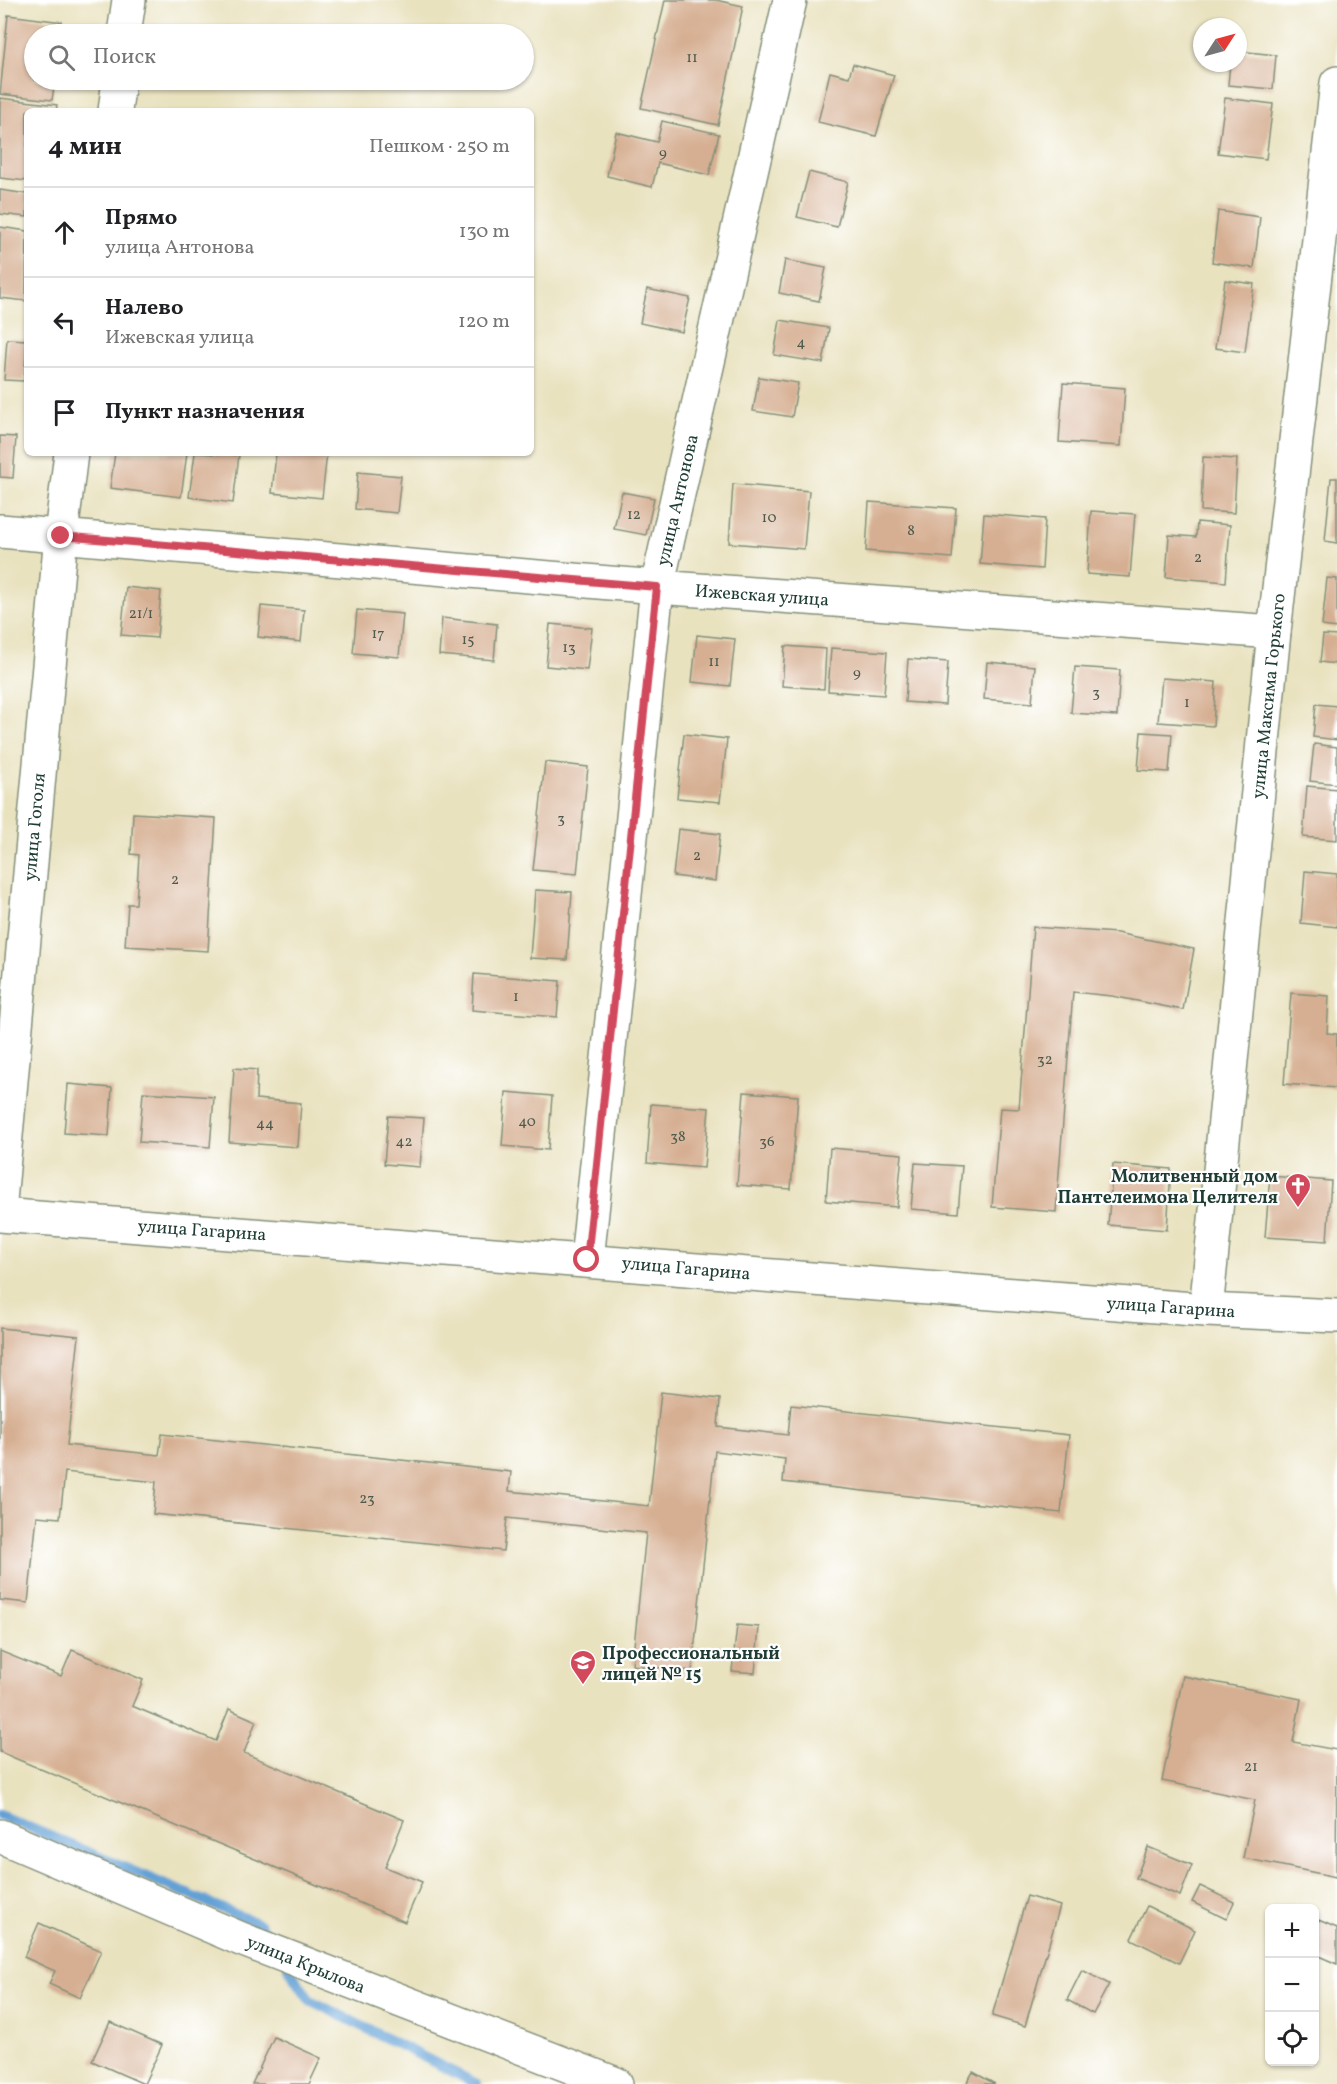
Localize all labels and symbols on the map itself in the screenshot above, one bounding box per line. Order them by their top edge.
north arrow [1193,18,1247,72]
house number: 11 [686,48,698,69]
house number: 9 [659,143,667,164]
house number: 4 [797,333,806,354]
street label: улица Антонова [651,432,706,569]
house number: 12 [627,505,641,526]
house number: 10 [762,508,776,529]
house number: 8 [907,521,915,542]
route end [47,522,73,548]
house number: 2 [1194,548,1202,569]
street label: Ижевская улица [694,579,830,614]
street label: улица Максима Горького [1246,592,1293,800]
house number: 21/1 [129,604,153,625]
house number: 17 [371,624,385,645]
house number: 15 [461,630,475,651]
house number: 13 [562,638,576,659]
house number: 11 [708,652,720,673]
house number: 9 [853,663,861,684]
house number: 3 [1092,683,1100,704]
house number: 1 [1184,693,1190,714]
street label: улица Гоголя [18,772,53,882]
house number: 3 [557,809,565,830]
house number: 2 [693,846,701,867]
house number: 2 [171,870,179,891]
house number: 1 [513,987,519,1008]
house number: 32 [1037,1050,1053,1071]
house number: 40 [518,1112,536,1133]
house number: 44 [256,1114,274,1135]
house number: 38 [670,1127,686,1148]
house number: 42 [395,1132,413,1153]
house number: 36 [759,1132,775,1153]
place label: Молитвенный дом Пантелеимона Целителя [1058,1165,1279,1211]
church icon: Молитвенный дом Пантелеимона Целителя [1283,1171,1313,1209]
street label: улица Гагарина [137,1215,267,1248]
route start [573,1246,599,1272]
street label: улица Гагарина [620,1251,751,1288]
street label: улица Гагарина [1106,1292,1236,1325]
house number: 23 [359,1489,375,1510]
place label: Профессиональный лицей № 15 [602,1642,780,1688]
school or university icon: Профессиональный лицей № 15 [568,1648,598,1686]
house number: 21 [1244,1757,1258,1778]
street label: улица Крылова [242,1930,369,2001]

